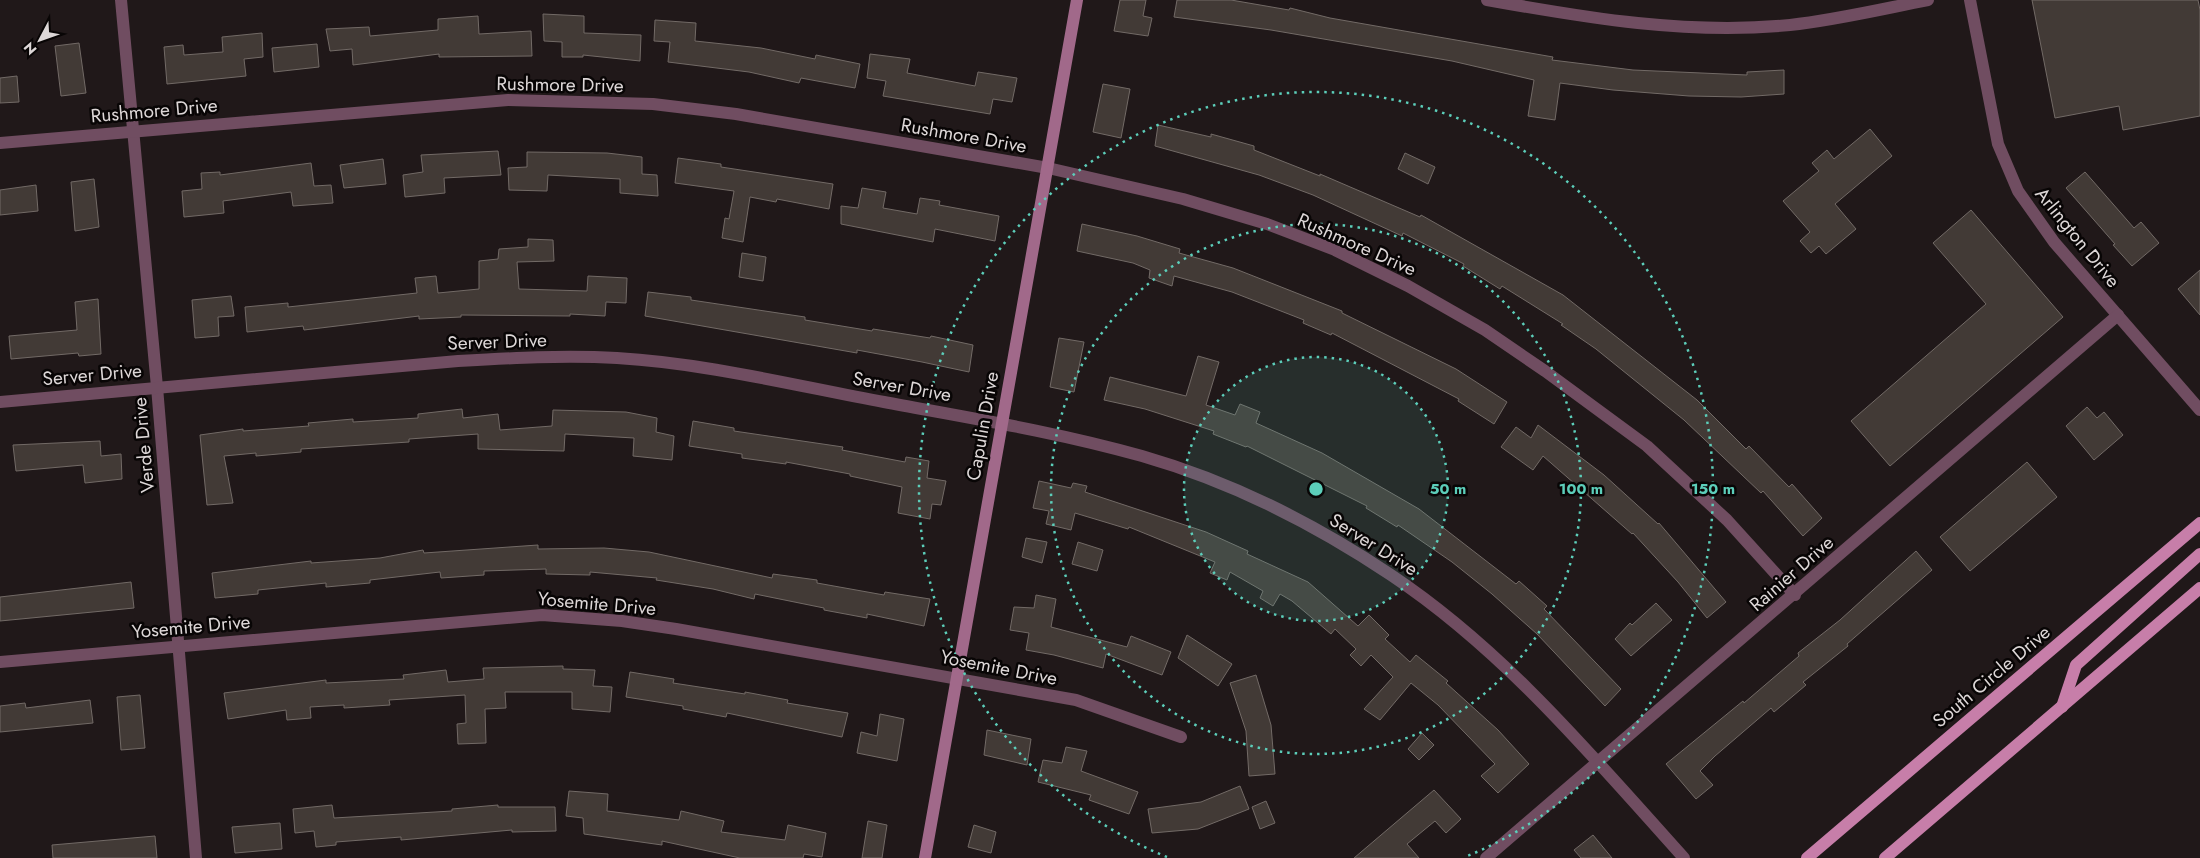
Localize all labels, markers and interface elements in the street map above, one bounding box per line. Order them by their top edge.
north arrow [15,15,65,65]
text: N [19,38,41,59]
street label: Rushmore Drive [496,70,624,99]
street label: Rushmore Drive [89,91,219,129]
street label: Rushmore Drive [899,111,1029,160]
street label: Arlington Drive [2029,181,2127,293]
street label: Rushmore Drive [1293,206,1421,283]
street label: Server Drive [447,326,547,357]
street label: Server Drive [41,357,143,392]
street label: Server Drive [851,365,954,408]
street label: Capulin Drive [960,369,1005,483]
street label: Verde Drive [126,396,161,494]
text: 50 m [1430,478,1466,500]
text: 100 m [1559,478,1603,500]
text: 150 m [1691,478,1735,500]
centre of rings [1307,480,1325,498]
street label: Server Drive [1324,507,1423,582]
street label: Rainier Drive [1743,529,1840,618]
street label: Yosemite Drive [537,585,657,622]
street label: Yosemite Drive [131,608,252,645]
street label: South Circle Drive [1927,619,2056,734]
street label: Yosemite Drive [938,643,1060,692]

